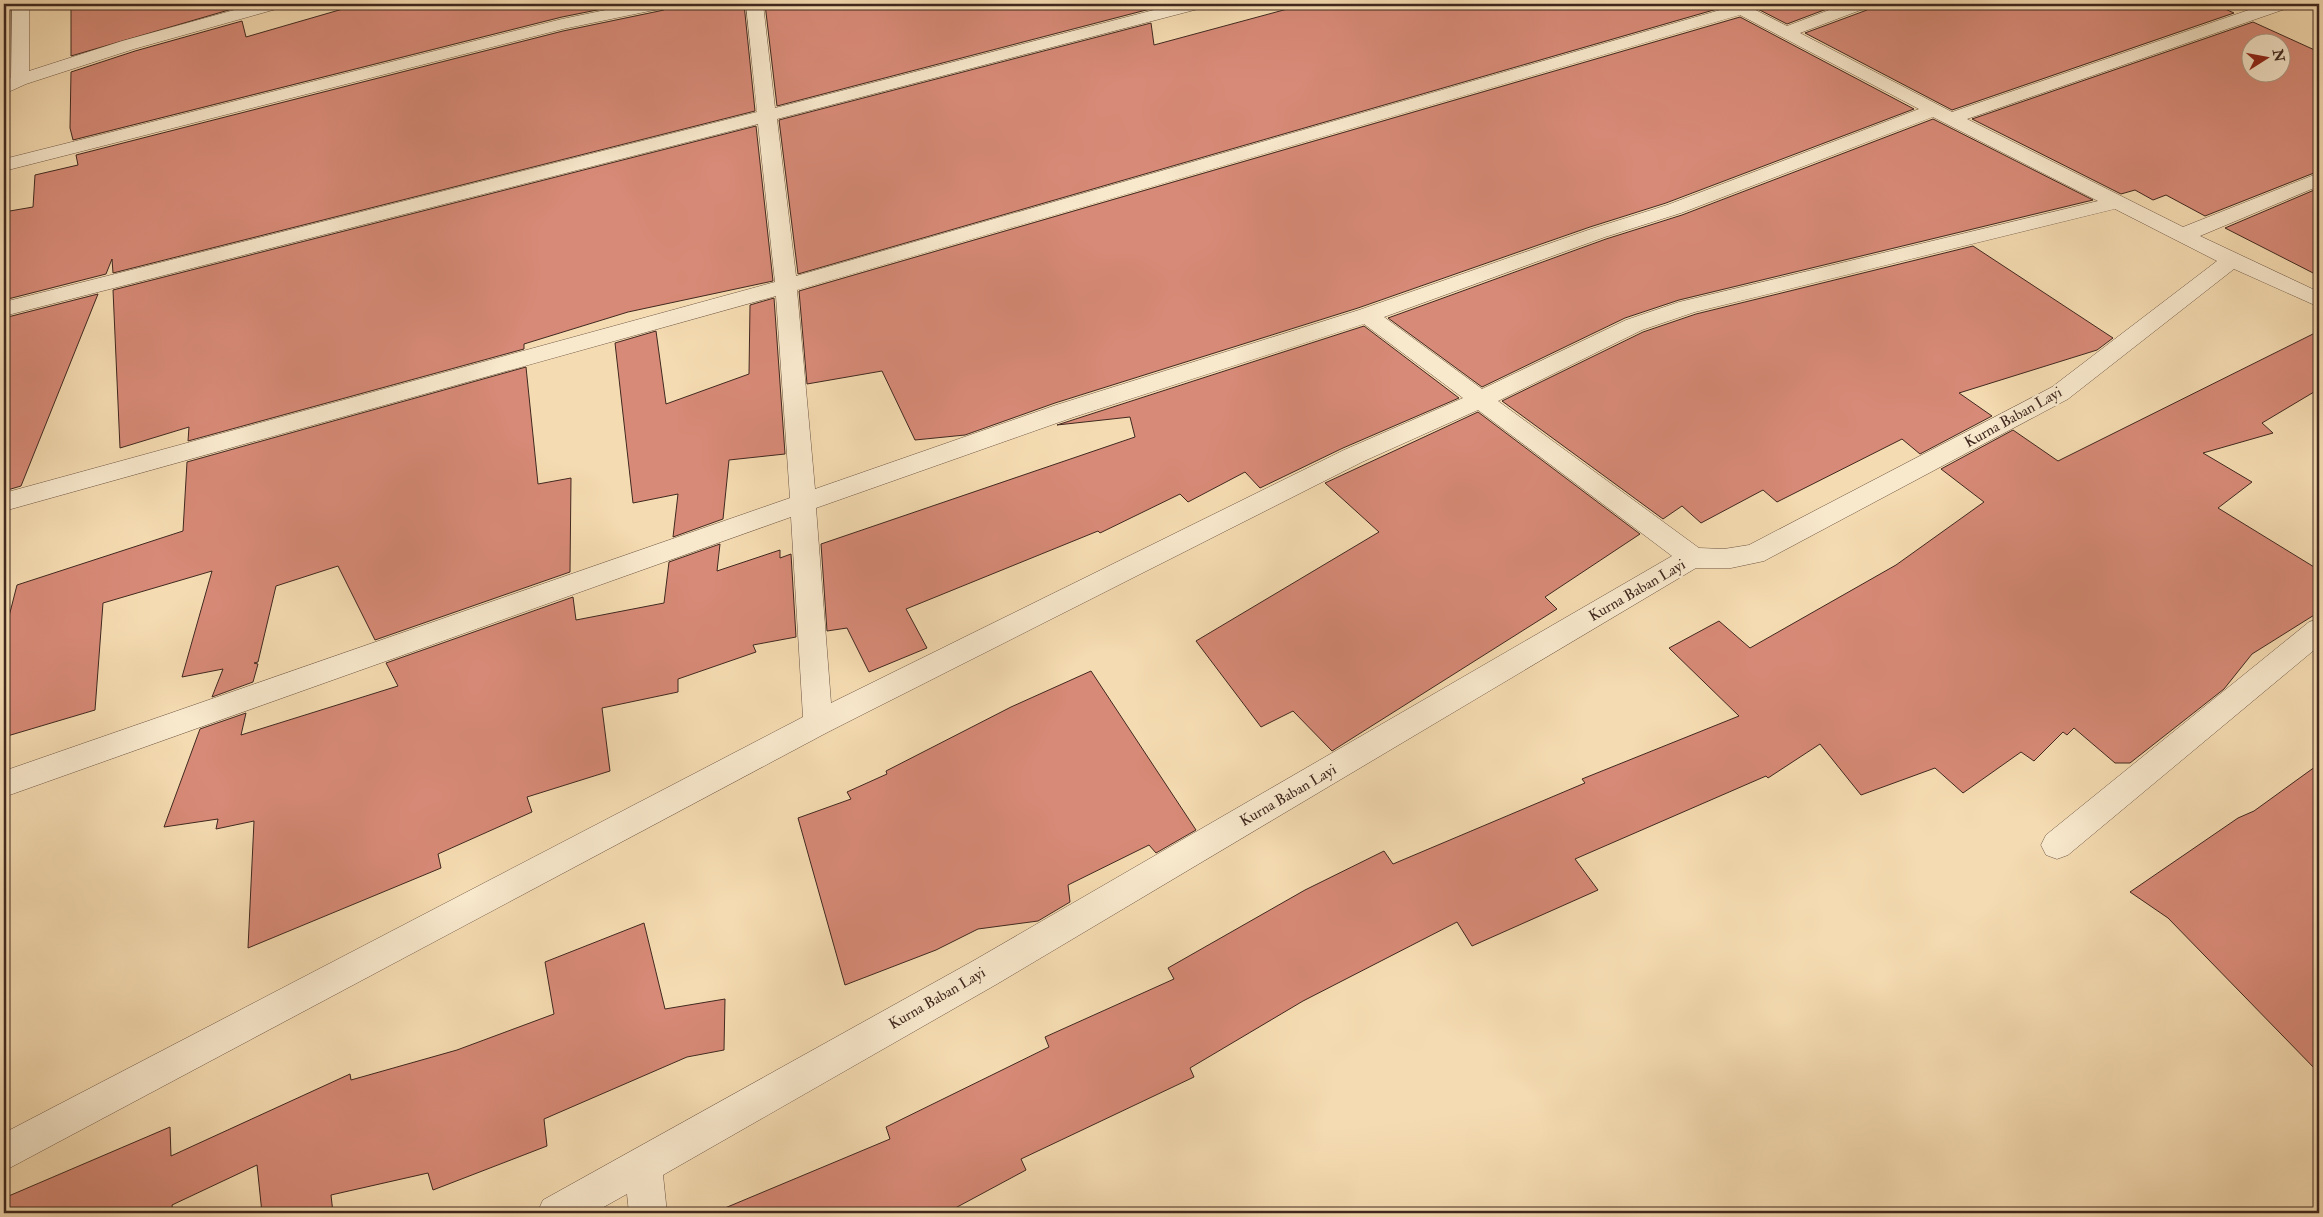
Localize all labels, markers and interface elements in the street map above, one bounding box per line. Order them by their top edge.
north arrow [2240,32,2290,82]
text: N [2269,47,2288,64]
street label: Kurna Baban Layi [1961,383,2065,452]
street label: Kurna Baban Layi [1586,555,1689,626]
street label: Kurna Baban Layi [1237,760,1340,831]
street label: Kurna Baban Layi [886,963,989,1034]

